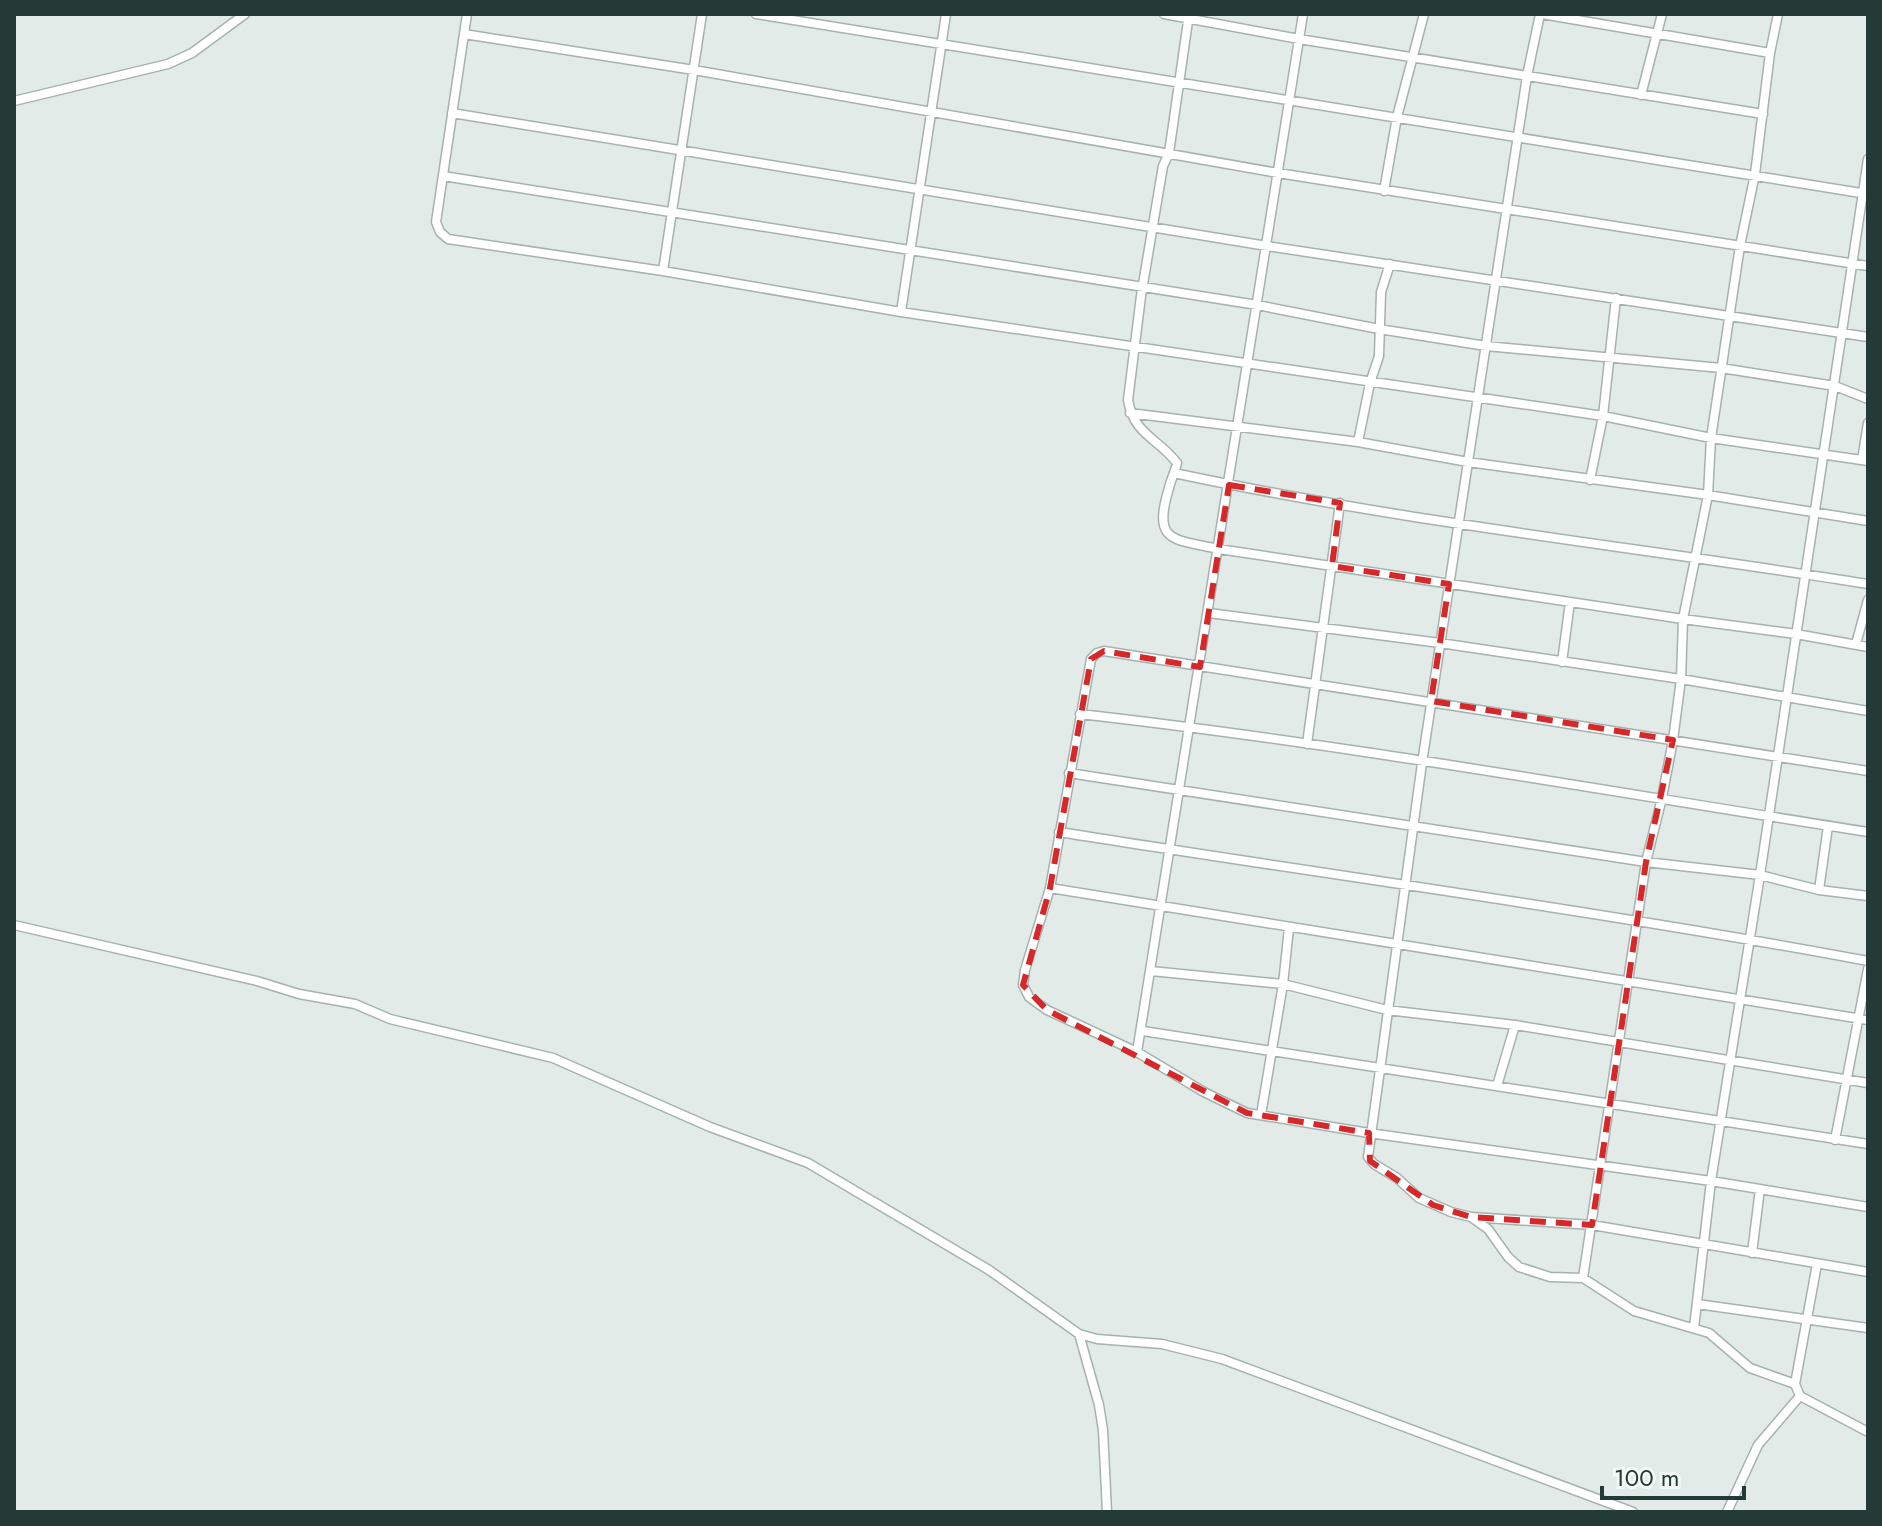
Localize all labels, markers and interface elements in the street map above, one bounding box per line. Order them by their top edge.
scale bar [1602,1450,1744,1500]
text: 100 m [1614,1460,1680,1495]

